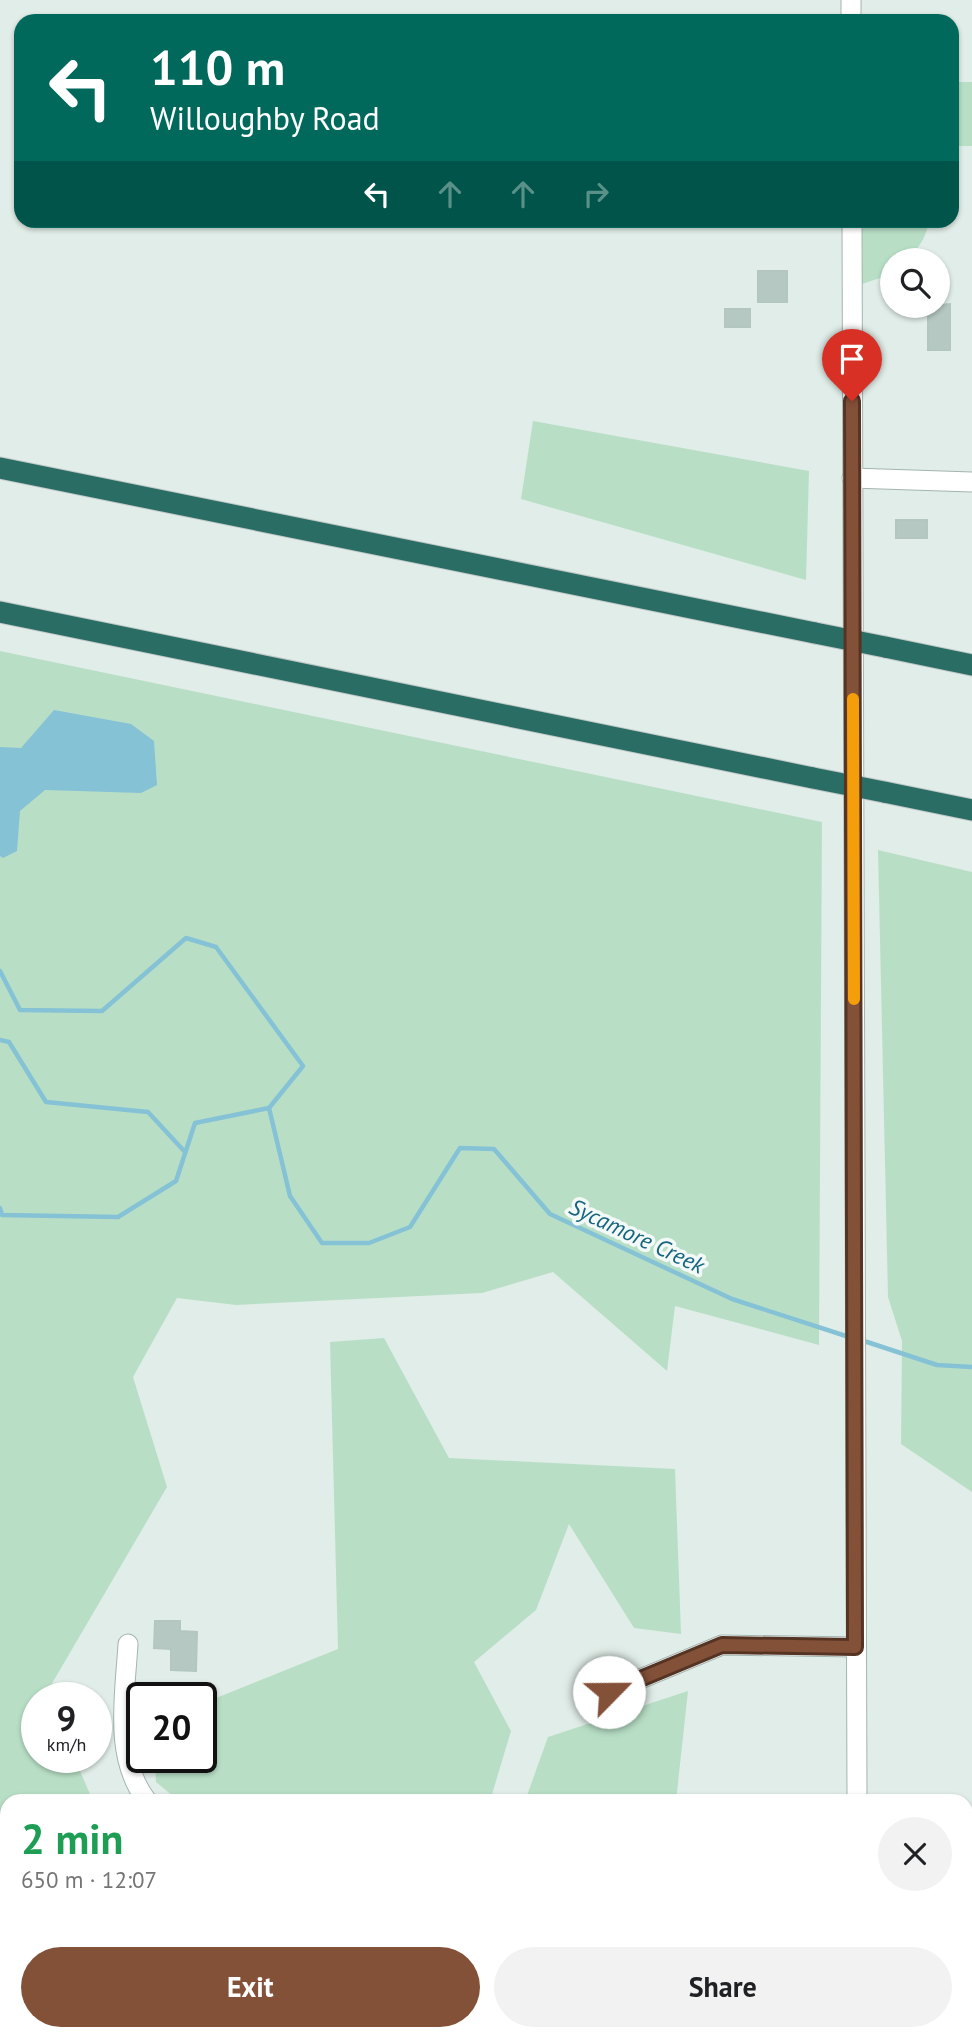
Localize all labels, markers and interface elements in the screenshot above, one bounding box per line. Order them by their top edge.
text: 110 m [150,35,285,99]
icon: left [35,42,126,133]
text: Willoughby Road [150,97,380,139]
icon: left [358,175,396,213]
icon: ahead [431,175,469,213]
icon: ahead [504,175,542,213]
icon: right [577,175,615,213]
map controls [880,248,950,318]
button: search [880,248,950,318]
pin [822,329,882,401]
icon: arrive [833,340,871,378]
water label: Sycamore Creek [565,1192,711,1280]
position arrow [572,1655,646,1729]
speed limit sign: 20 [126,1682,217,1773]
text: 9 [57,1695,76,1741]
text: km/h [47,1733,86,1756]
text: 2 min [21,1811,123,1866]
button: close [878,1817,952,1891]
text: 650 m · 12:07 [21,1865,157,1894]
button: Exit [21,1947,480,2027]
button: Share [494,1947,952,2027]

